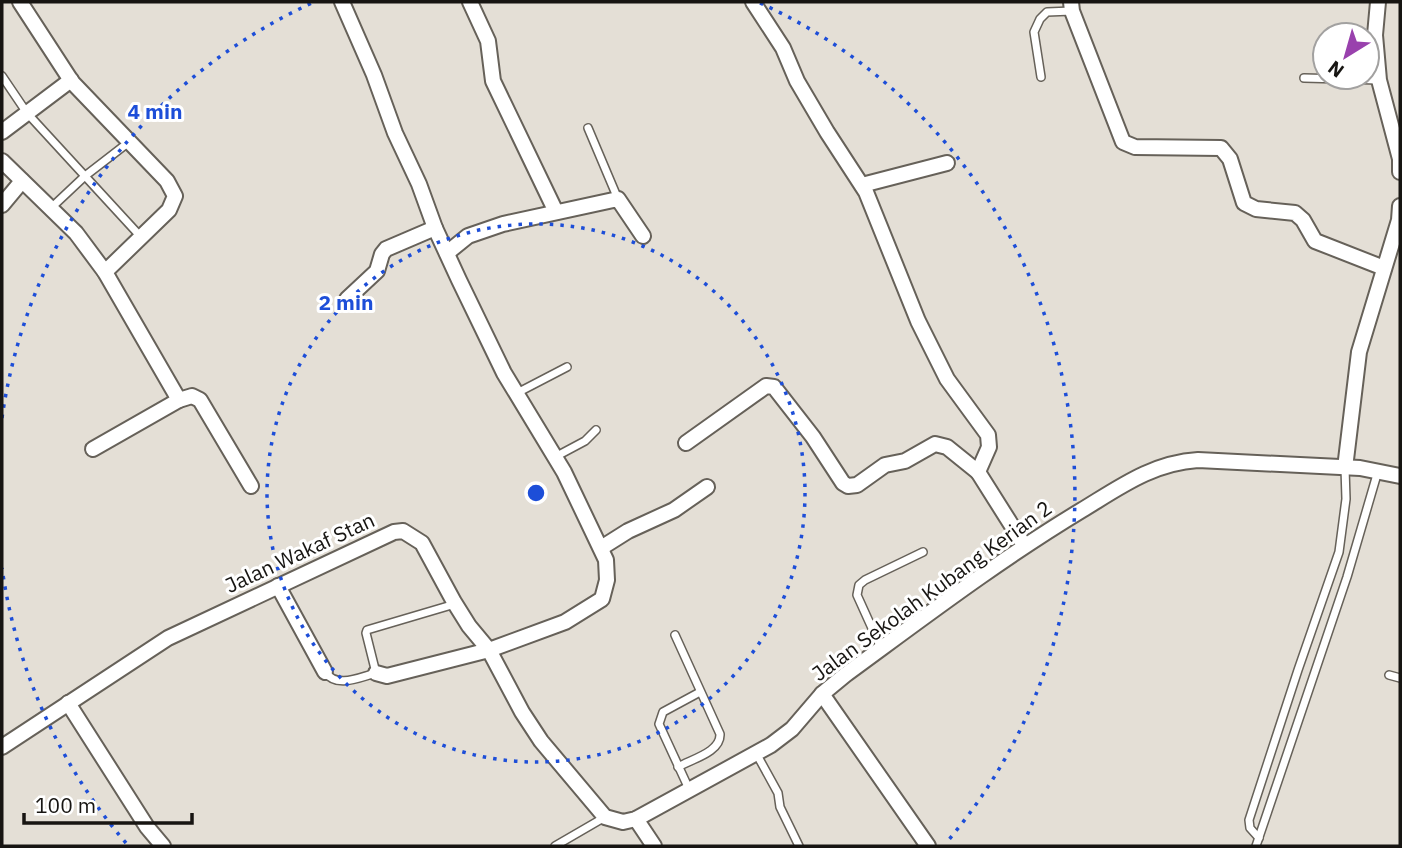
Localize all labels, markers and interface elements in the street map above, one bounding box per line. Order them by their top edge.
north arrow [1311,21,1381,91]
text: N [1323,56,1348,83]
text: 4 min [128,97,182,125]
text: 2 min [319,288,373,316]
centre of rings [524,481,548,505]
street label: Jalan Sekolah Kubang Kerian 2 [806,494,1057,687]
street label: Jalan Wakaf Stan [220,505,379,599]
scale bar [24,782,192,826]
text: 100 m [35,791,96,819]

